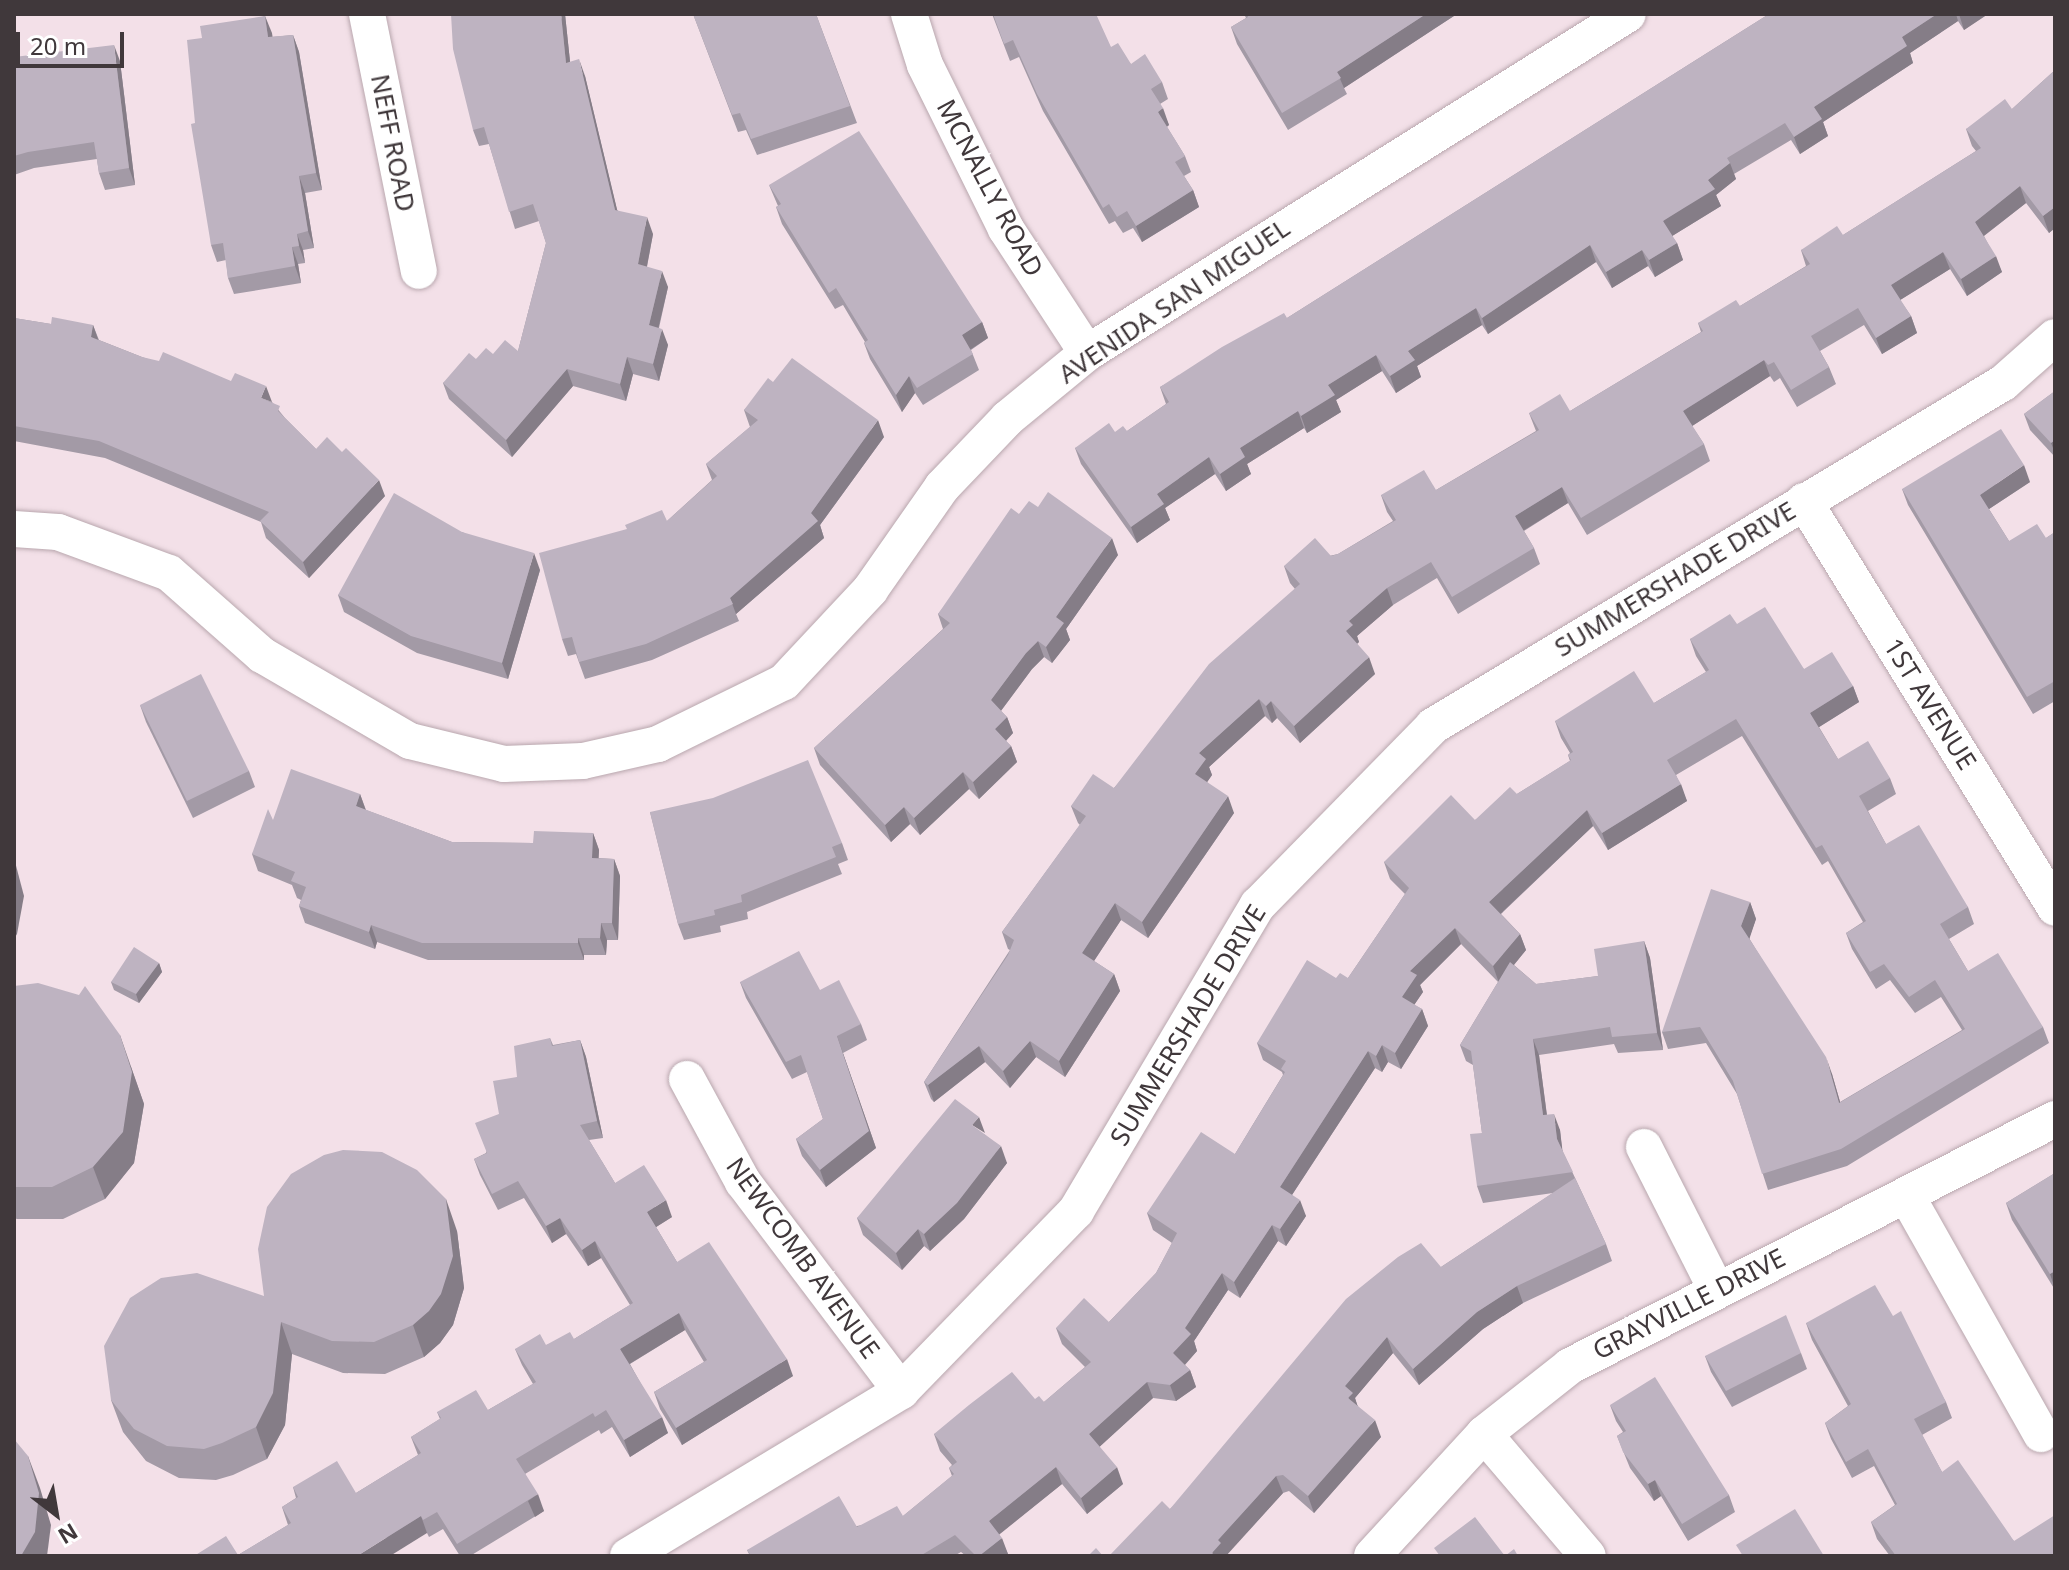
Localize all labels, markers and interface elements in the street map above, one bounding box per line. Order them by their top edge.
scale bar [20,16,128,66]
text: 20 m [30,29,86,62]
street label: NEFF ROAD [364,72,422,214]
street label: MCNALLY ROAD [930,94,1050,282]
street label: AVENIDA SAN MIGUEL [1053,212,1295,390]
street label: SUMMERSHADE DRIVE [1549,495,1801,663]
street label: 1ST AVENUE [1877,632,1983,776]
street label: SUMMERSHADE DRIVE [1104,899,1272,1151]
street label: NEWCOMB AVENUE [720,1152,886,1364]
street label: GRAYVILLE DRIVE [1588,1242,1790,1366]
north arrow [16,1474,96,1554]
text: N [53,1517,84,1552]

